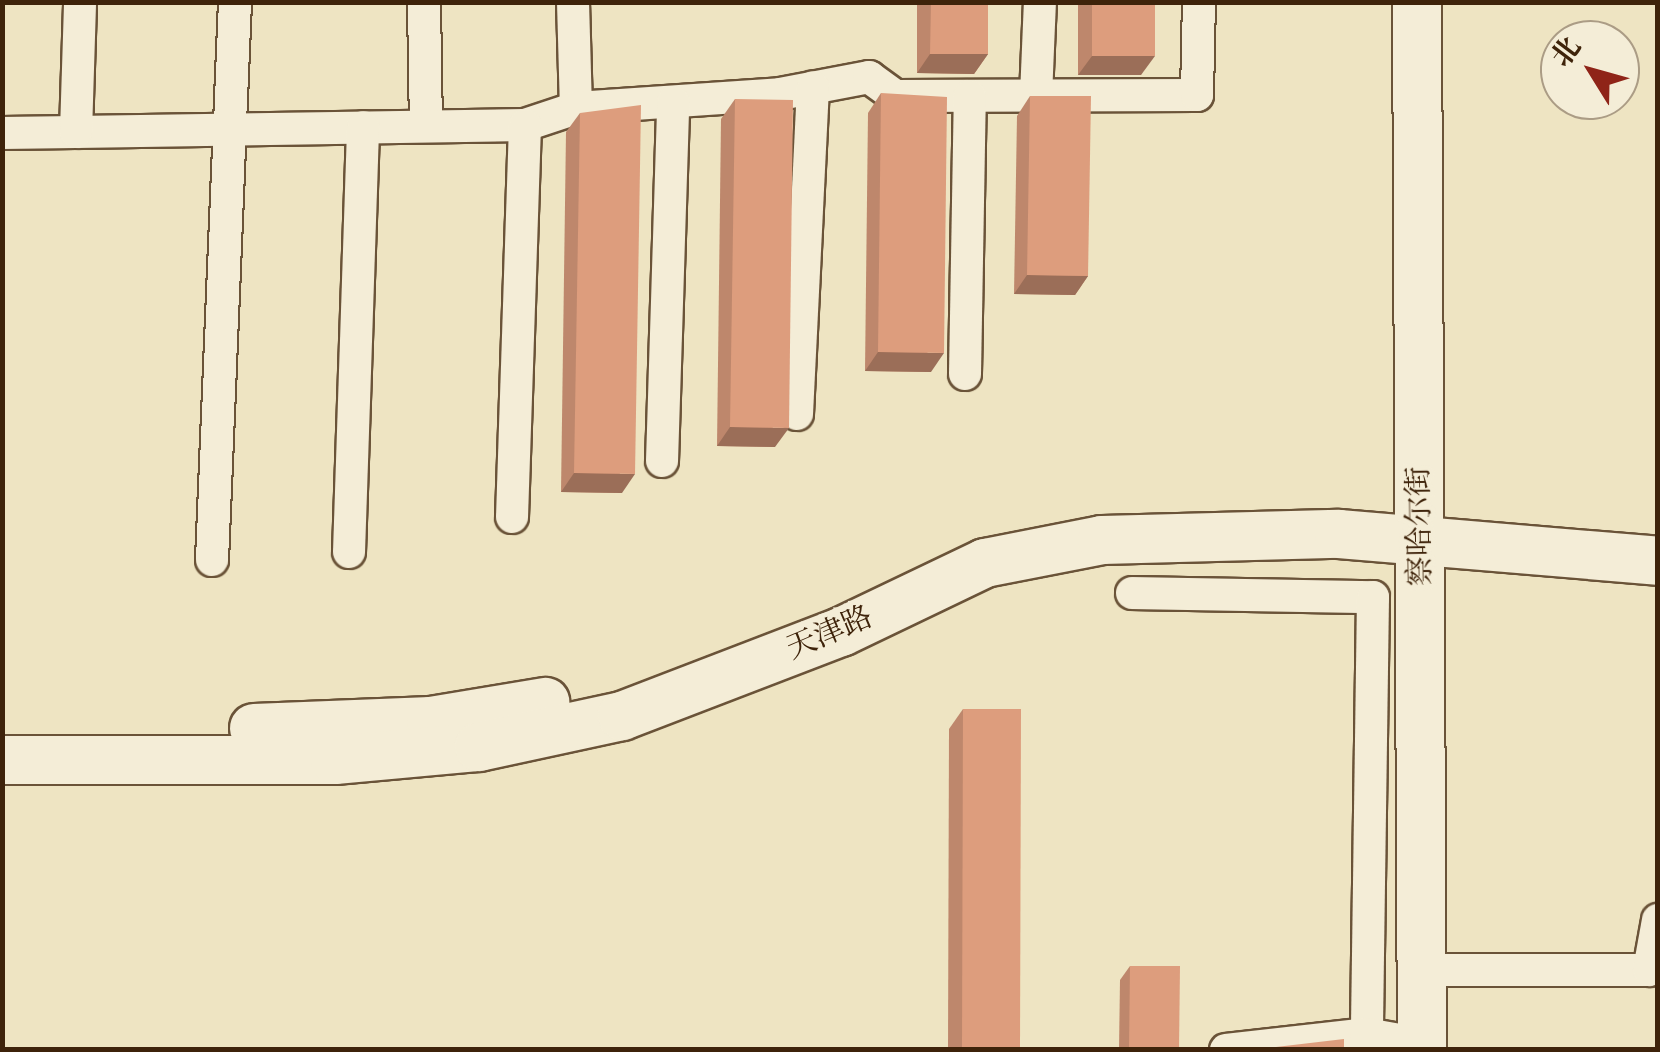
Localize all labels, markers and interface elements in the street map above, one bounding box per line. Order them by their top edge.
north arrow [1540,20,1640,120]
text: 北 [1543,30,1591,76]
street label: 察哈尔街 [1402,466,1440,586]
street label: 天津路 [782,600,878,668]

